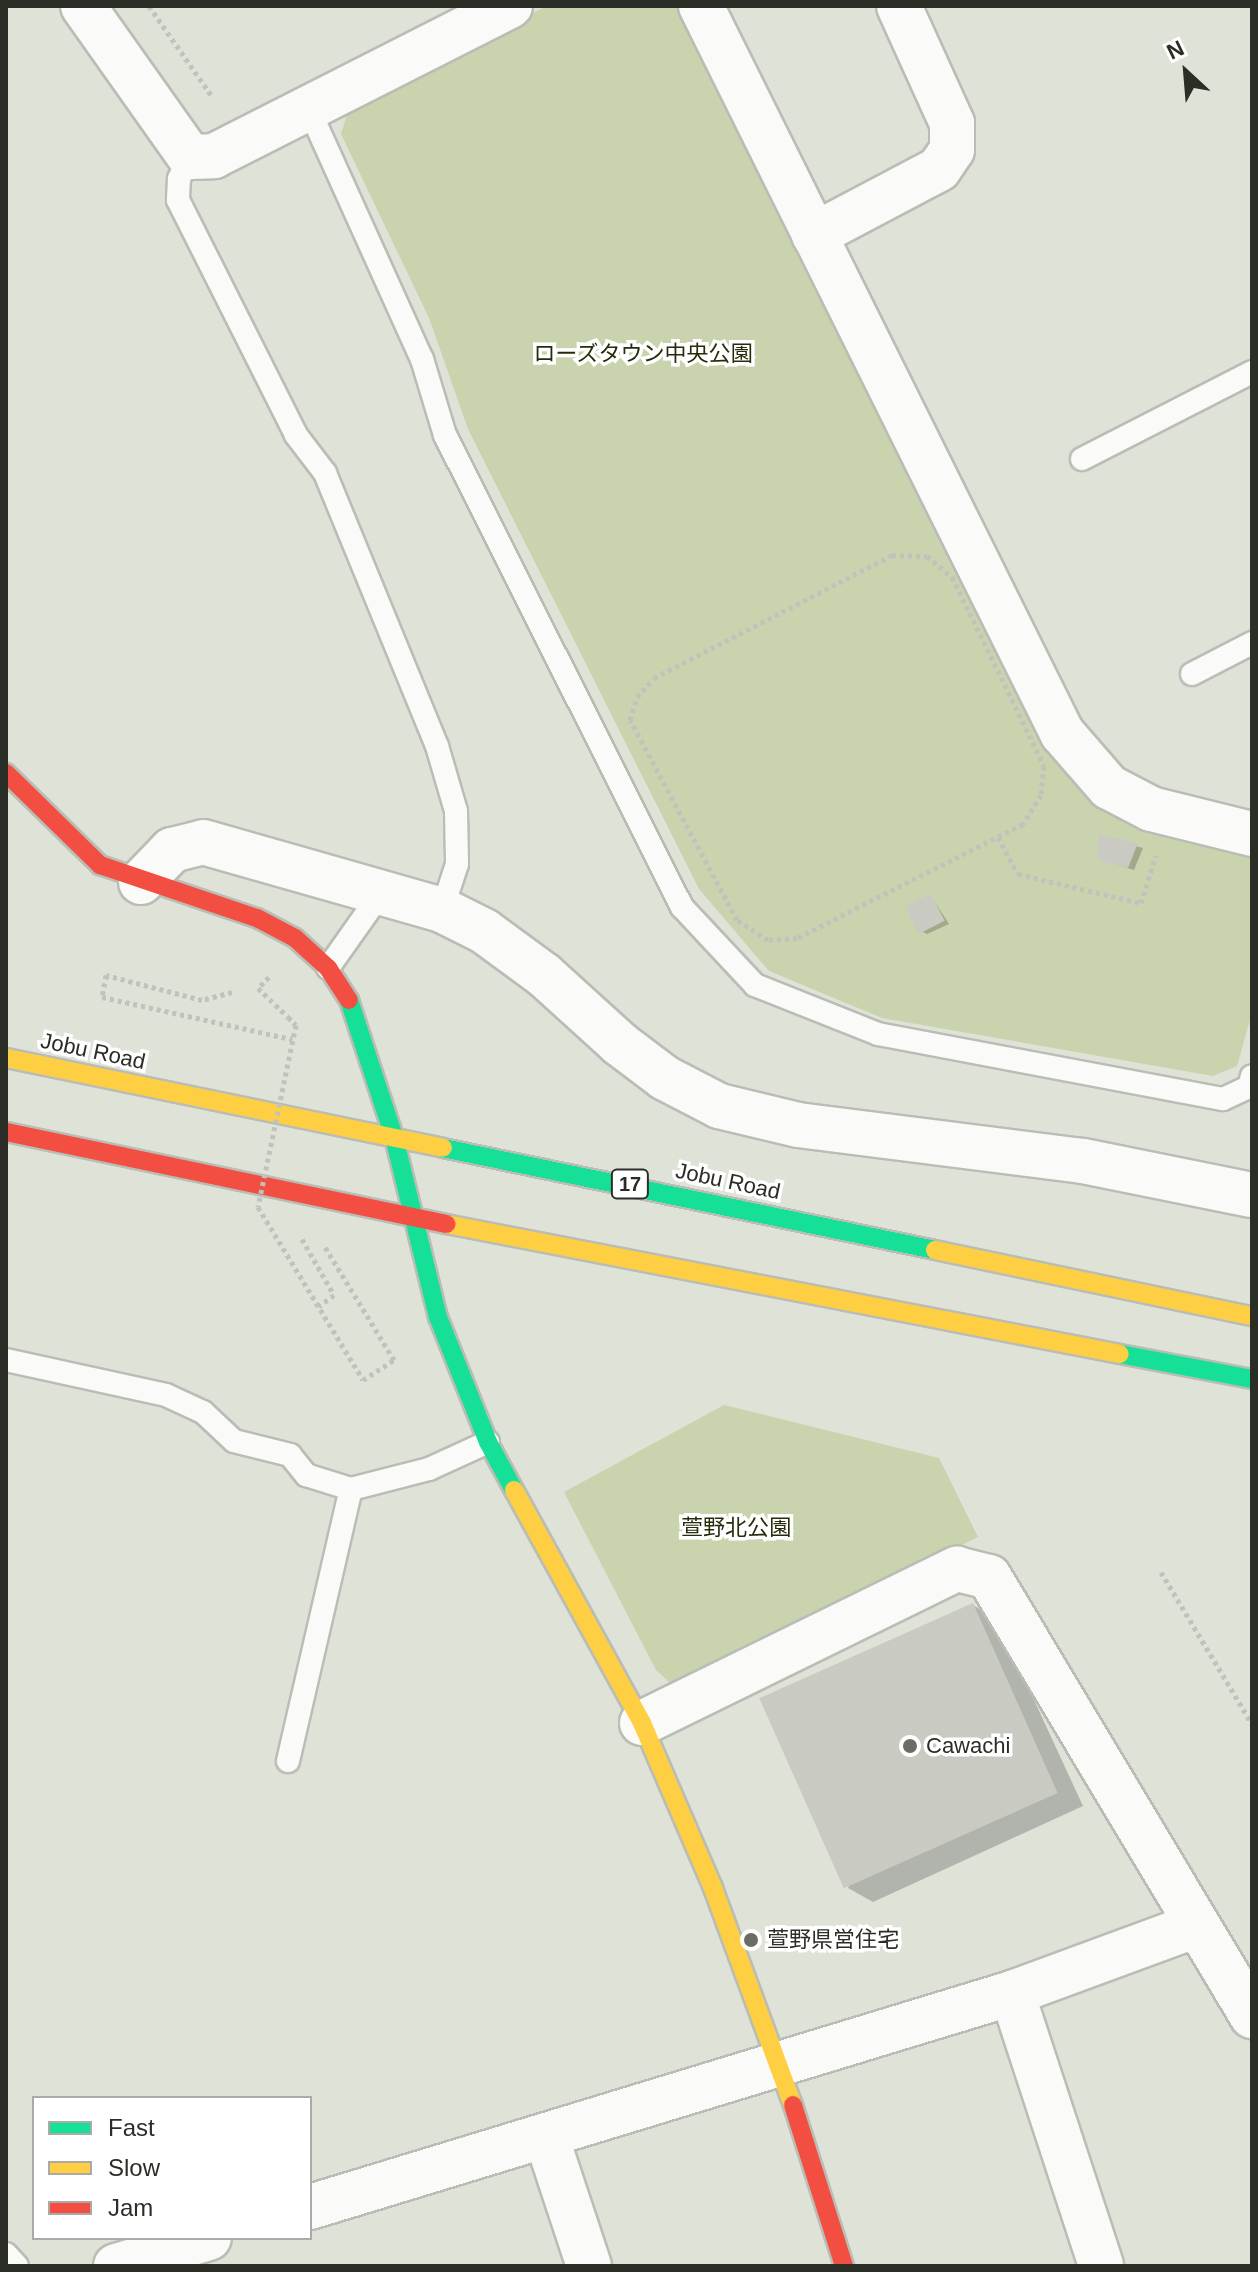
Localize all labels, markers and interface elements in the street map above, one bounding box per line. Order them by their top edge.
north arrow [1146,32,1226,112]
text: N [1163,35,1188,65]
park label: ローズタウン中央公園 [533,341,753,367]
street label: Jobu Road [38,1027,148,1075]
street label: Jobu Road [673,1157,783,1205]
road number: 17 [610,1168,650,1200]
park label: 萱野北公園 [681,1515,791,1541]
place label: Cawachi [926,1733,1010,1759]
marker: Cawachi [901,1737,919,1755]
place label: 萱野県営住宅 [767,1927,899,1953]
marker: 萱野県営住宅 [742,1931,760,1949]
legend [32,2096,312,2240]
text: Fast [108,2114,155,2141]
text: Slow [108,2154,160,2181]
text: Jam [108,2194,153,2221]

